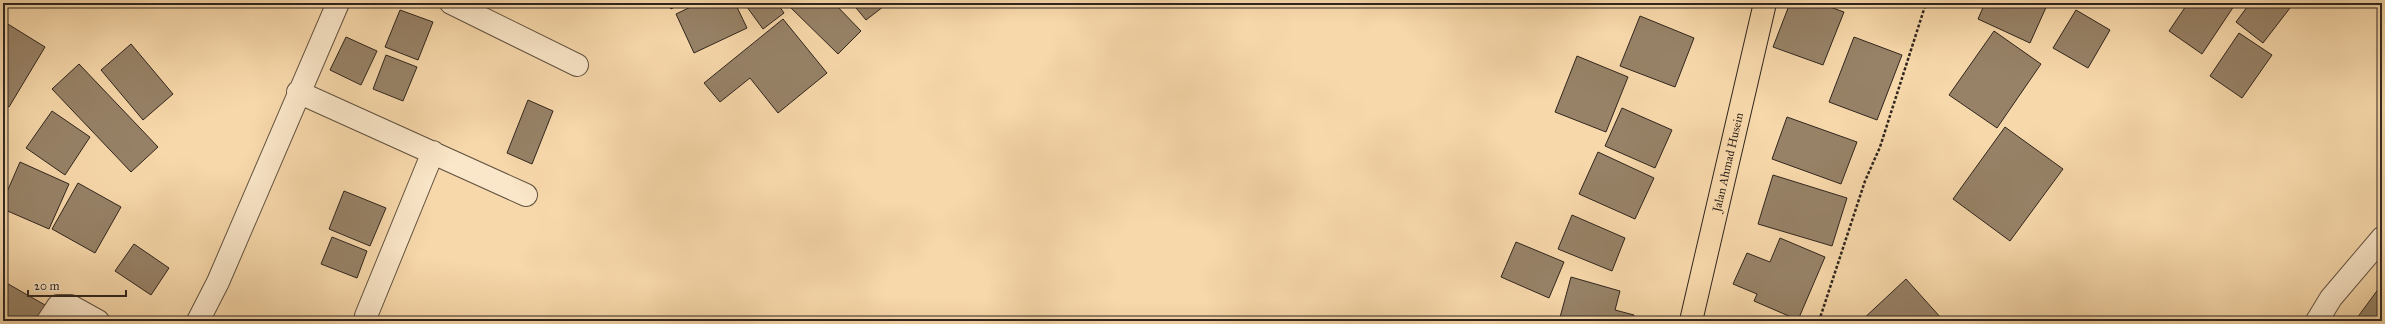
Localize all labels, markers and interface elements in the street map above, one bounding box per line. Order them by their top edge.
street label: Jalan Ahmad Husein [1709,111,1746,215]
scale bar [28,272,126,298]
text: 20 m [34,279,60,293]

